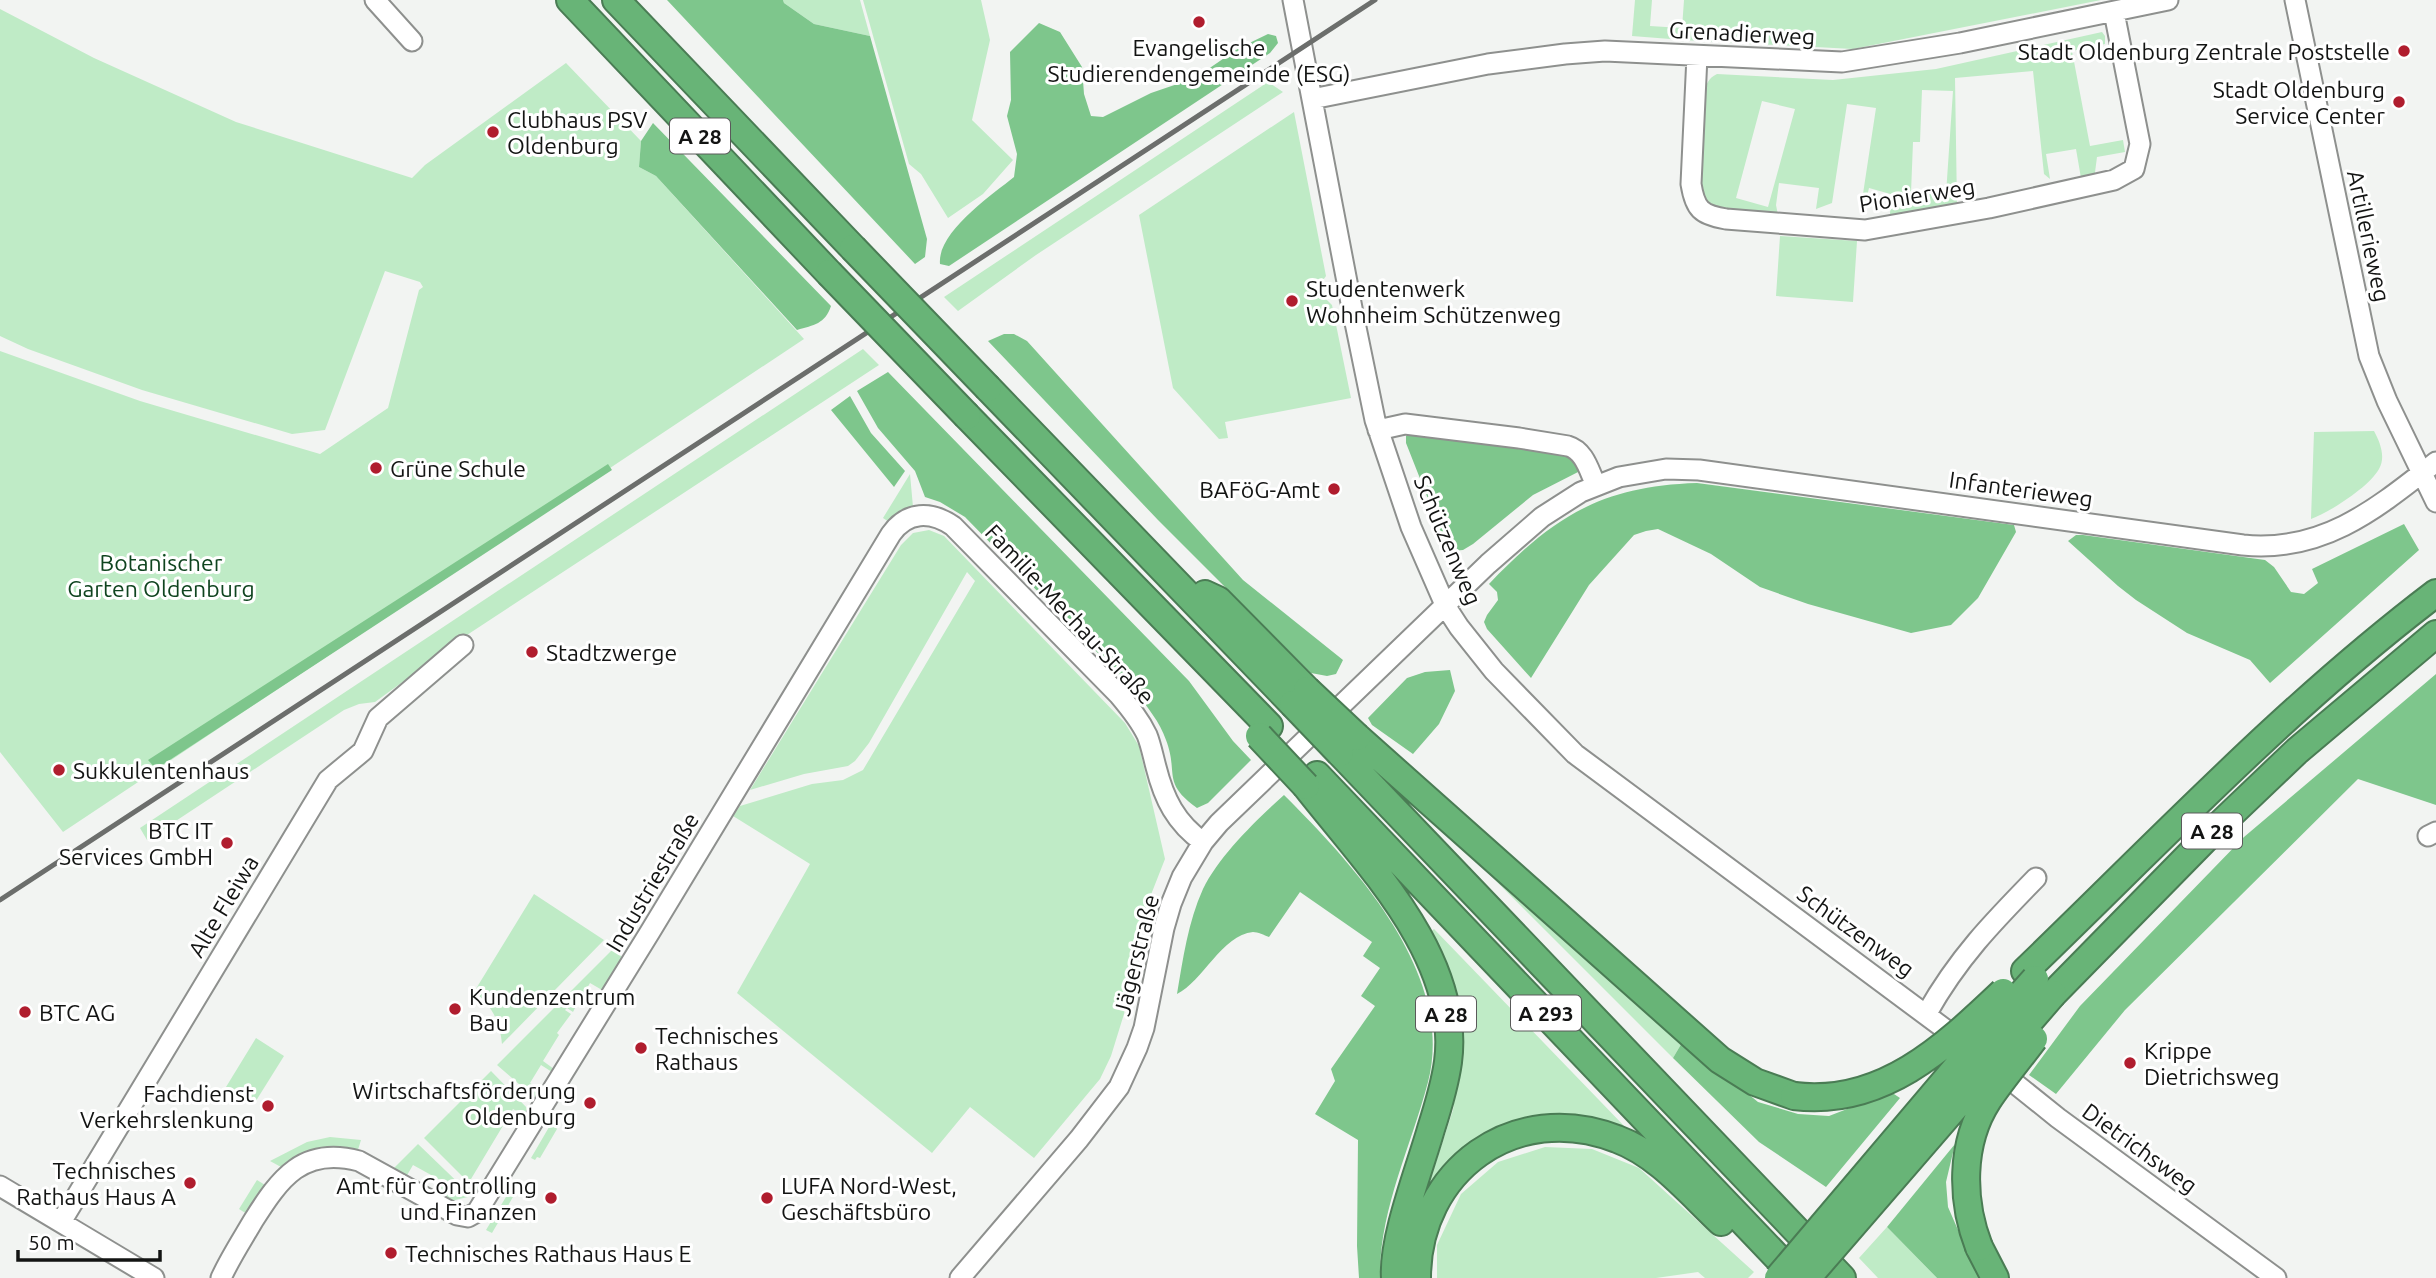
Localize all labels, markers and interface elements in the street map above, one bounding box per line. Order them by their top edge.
marker: Evangelische Studierendengemeinde (ESG) [1191,14,1207,30]
street label: Grenadierweg [1668,17,1816,49]
place label: Evangelische Studierendengemeinde (ESG) [1047,35,1351,87]
place label: Stadt Oldenburg Zentrale Poststelle [2018,39,2390,64]
marker: Stadt Oldenburg Zentrale Poststelle [2396,43,2412,59]
place label: Stadt Oldenburg Service Center [2213,77,2385,128]
marker: Stadt Oldenburg Service Center [2391,94,2407,110]
place label: Clubhaus PSV Oldenburg [507,107,648,158]
road number: A 28 [670,118,730,154]
marker: Clubhaus PSV Oldenburg [485,124,501,140]
street label: Artillerieweg [2343,168,2395,304]
street label: Pionierweg [1857,173,1977,217]
place label: Studentenwerk Wohnheim Schützenweg [1306,276,1561,327]
marker: Studentenwerk Wohnheim Schützenweg [1284,293,1300,309]
place label: Grüne Schule [390,456,526,481]
marker: Grüne Schule [368,460,384,476]
street label: Infanterieweg [1947,467,2095,511]
street label: Schützenweg [1410,472,1486,608]
place label: BAFöG-Amt [1199,477,1320,502]
marker: BAFöG-Amt [1326,481,1342,497]
street label: Familie-Mechau-Straße [980,519,1160,709]
park label: Botanischer Garten Oldenburg [67,550,255,601]
place label: Stadtzwerge [546,640,677,665]
marker: Stadtzwerge [524,644,540,660]
place label: Sukkulentenhaus [73,758,249,783]
marker: Sukkulentenhaus [51,762,67,778]
street label: Industriestraße [601,808,703,956]
road number: A 28 [2182,814,2242,848]
place label: BTC IT Services GmbH [59,818,213,869]
marker: BTC IT Services GmbH [219,835,235,851]
street label: Alte Fleiwa [183,851,263,961]
street label: Schützenweg [1793,880,1919,982]
street label: Jägerstraße [1109,892,1163,1018]
place label: Kundenzentrum Bau [469,984,635,1035]
road number: A 28 [1416,996,1476,1032]
road number: A 293 [1511,996,1581,1030]
place label: BTC AG [39,1000,115,1025]
marker: Kundenzentrum Bau [447,1001,463,1017]
marker: BTC AG [17,1004,33,1020]
place label: Technisches Rathaus [655,1023,778,1074]
place label: Krippe Dietrichsweg [2144,1038,2279,1089]
marker: Technisches Rathaus [633,1040,649,1056]
marker: Krippe Dietrichsweg [2122,1055,2138,1071]
place label: Wirtschaftsförderung Oldenburg [352,1078,576,1129]
place label: Fachdienst Verkehrslenkung [80,1081,254,1132]
marker: Wirtschaftsförderung Oldenburg [582,1095,598,1111]
marker: Fachdienst Verkehrslenkung [260,1098,276,1114]
street label: Dietrichsweg [2078,1098,2202,1198]
place label: Technisches Rathaus Haus A [16,1158,176,1209]
place label: Amt für Controlling und Finanzen [336,1173,537,1224]
place label: LUFA Nord-West, Geschäftsbüro [781,1173,957,1224]
marker: Technisches Rathaus Haus A [182,1175,198,1191]
marker: Amt für Controlling und Finanzen [543,1190,559,1206]
marker: LUFA Nord-West, Geschäftsbüro [759,1190,775,1206]
scale bar [18,1218,159,1262]
text: 50 m [28,1230,75,1254]
place label: Technisches Rathaus Haus E [405,1241,691,1266]
marker: Technisches Rathaus Haus E [383,1245,399,1261]

